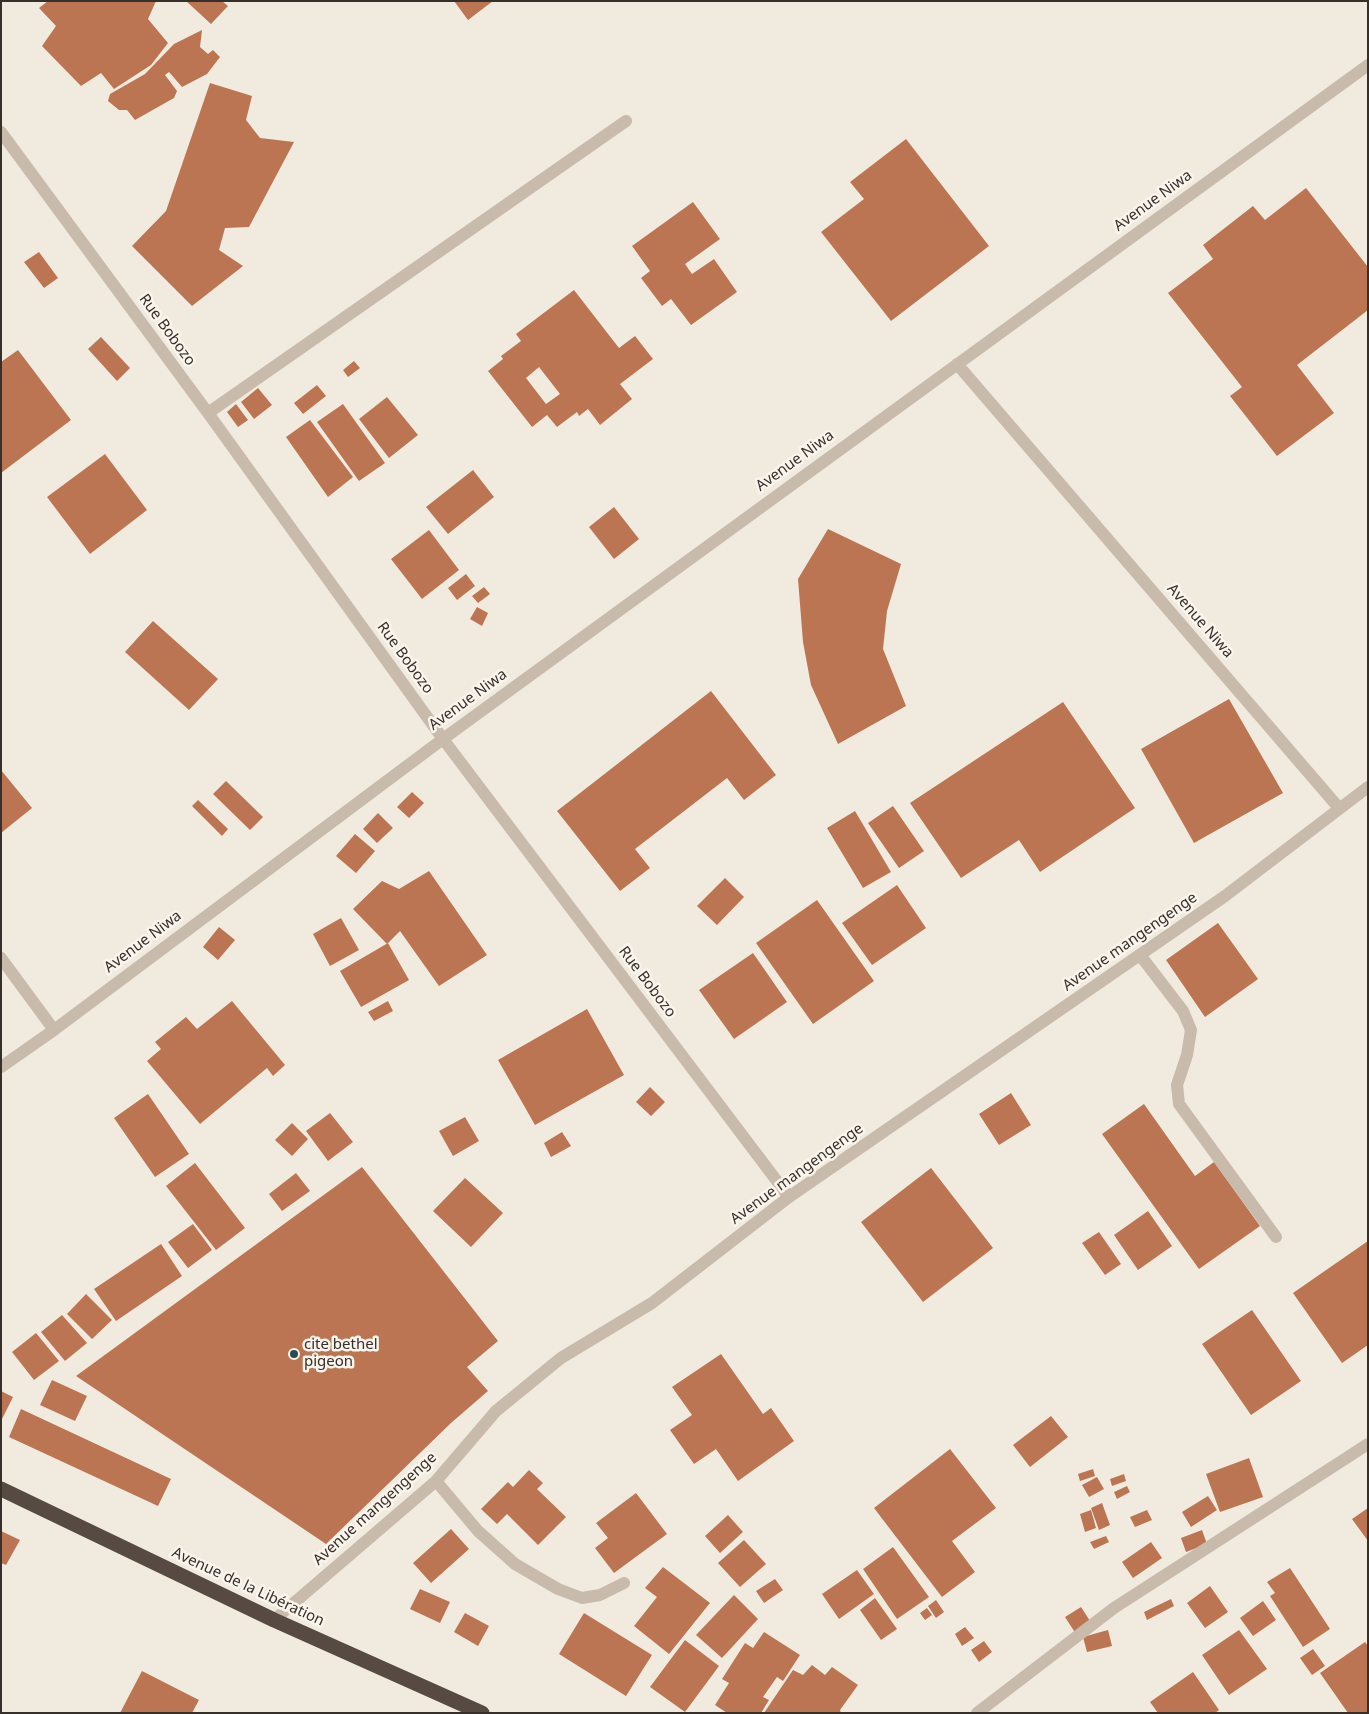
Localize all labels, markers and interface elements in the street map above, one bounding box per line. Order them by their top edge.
street label: Avenue Niwa [1110,167,1196,235]
street label: Rue Bobozo [135,291,199,369]
street label: Avenue Niwa [752,427,838,495]
street label: Avenue Niwa [1163,580,1237,662]
street label: Rue Bobozo [373,619,437,697]
street label: Avenue Niwa [425,666,511,734]
street label: Avenue mangengenge [1059,889,1201,995]
street label: Avenue Niwa [101,907,185,977]
street label: Rue Bobozo [615,943,679,1021]
street label: Avenue mangengenge [727,1120,867,1228]
place label: cite bethel pigeon [304,1336,378,1371]
marker: cite bethel pigeon [288,1348,300,1360]
street label: Avenue mangengenge [310,1449,440,1569]
street label: Avenue de la Libération [169,1544,327,1630]

